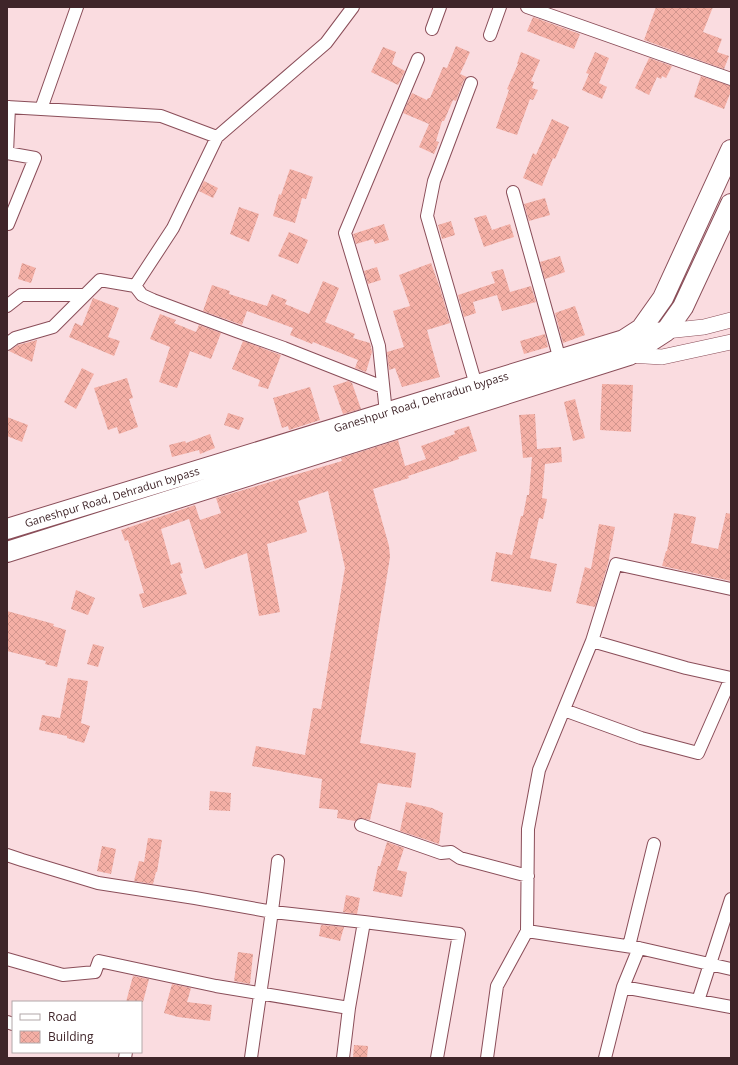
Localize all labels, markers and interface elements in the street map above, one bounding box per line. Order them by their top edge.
street label: Ganeshpur Road, Dehradun bypass [332,368,510,435]
street label: Ganeshpur Road, Dehradun bypass [23,463,201,530]
legend [12,1001,142,1053]
text: Road [48,1008,77,1025]
text: Building [48,1028,94,1045]

